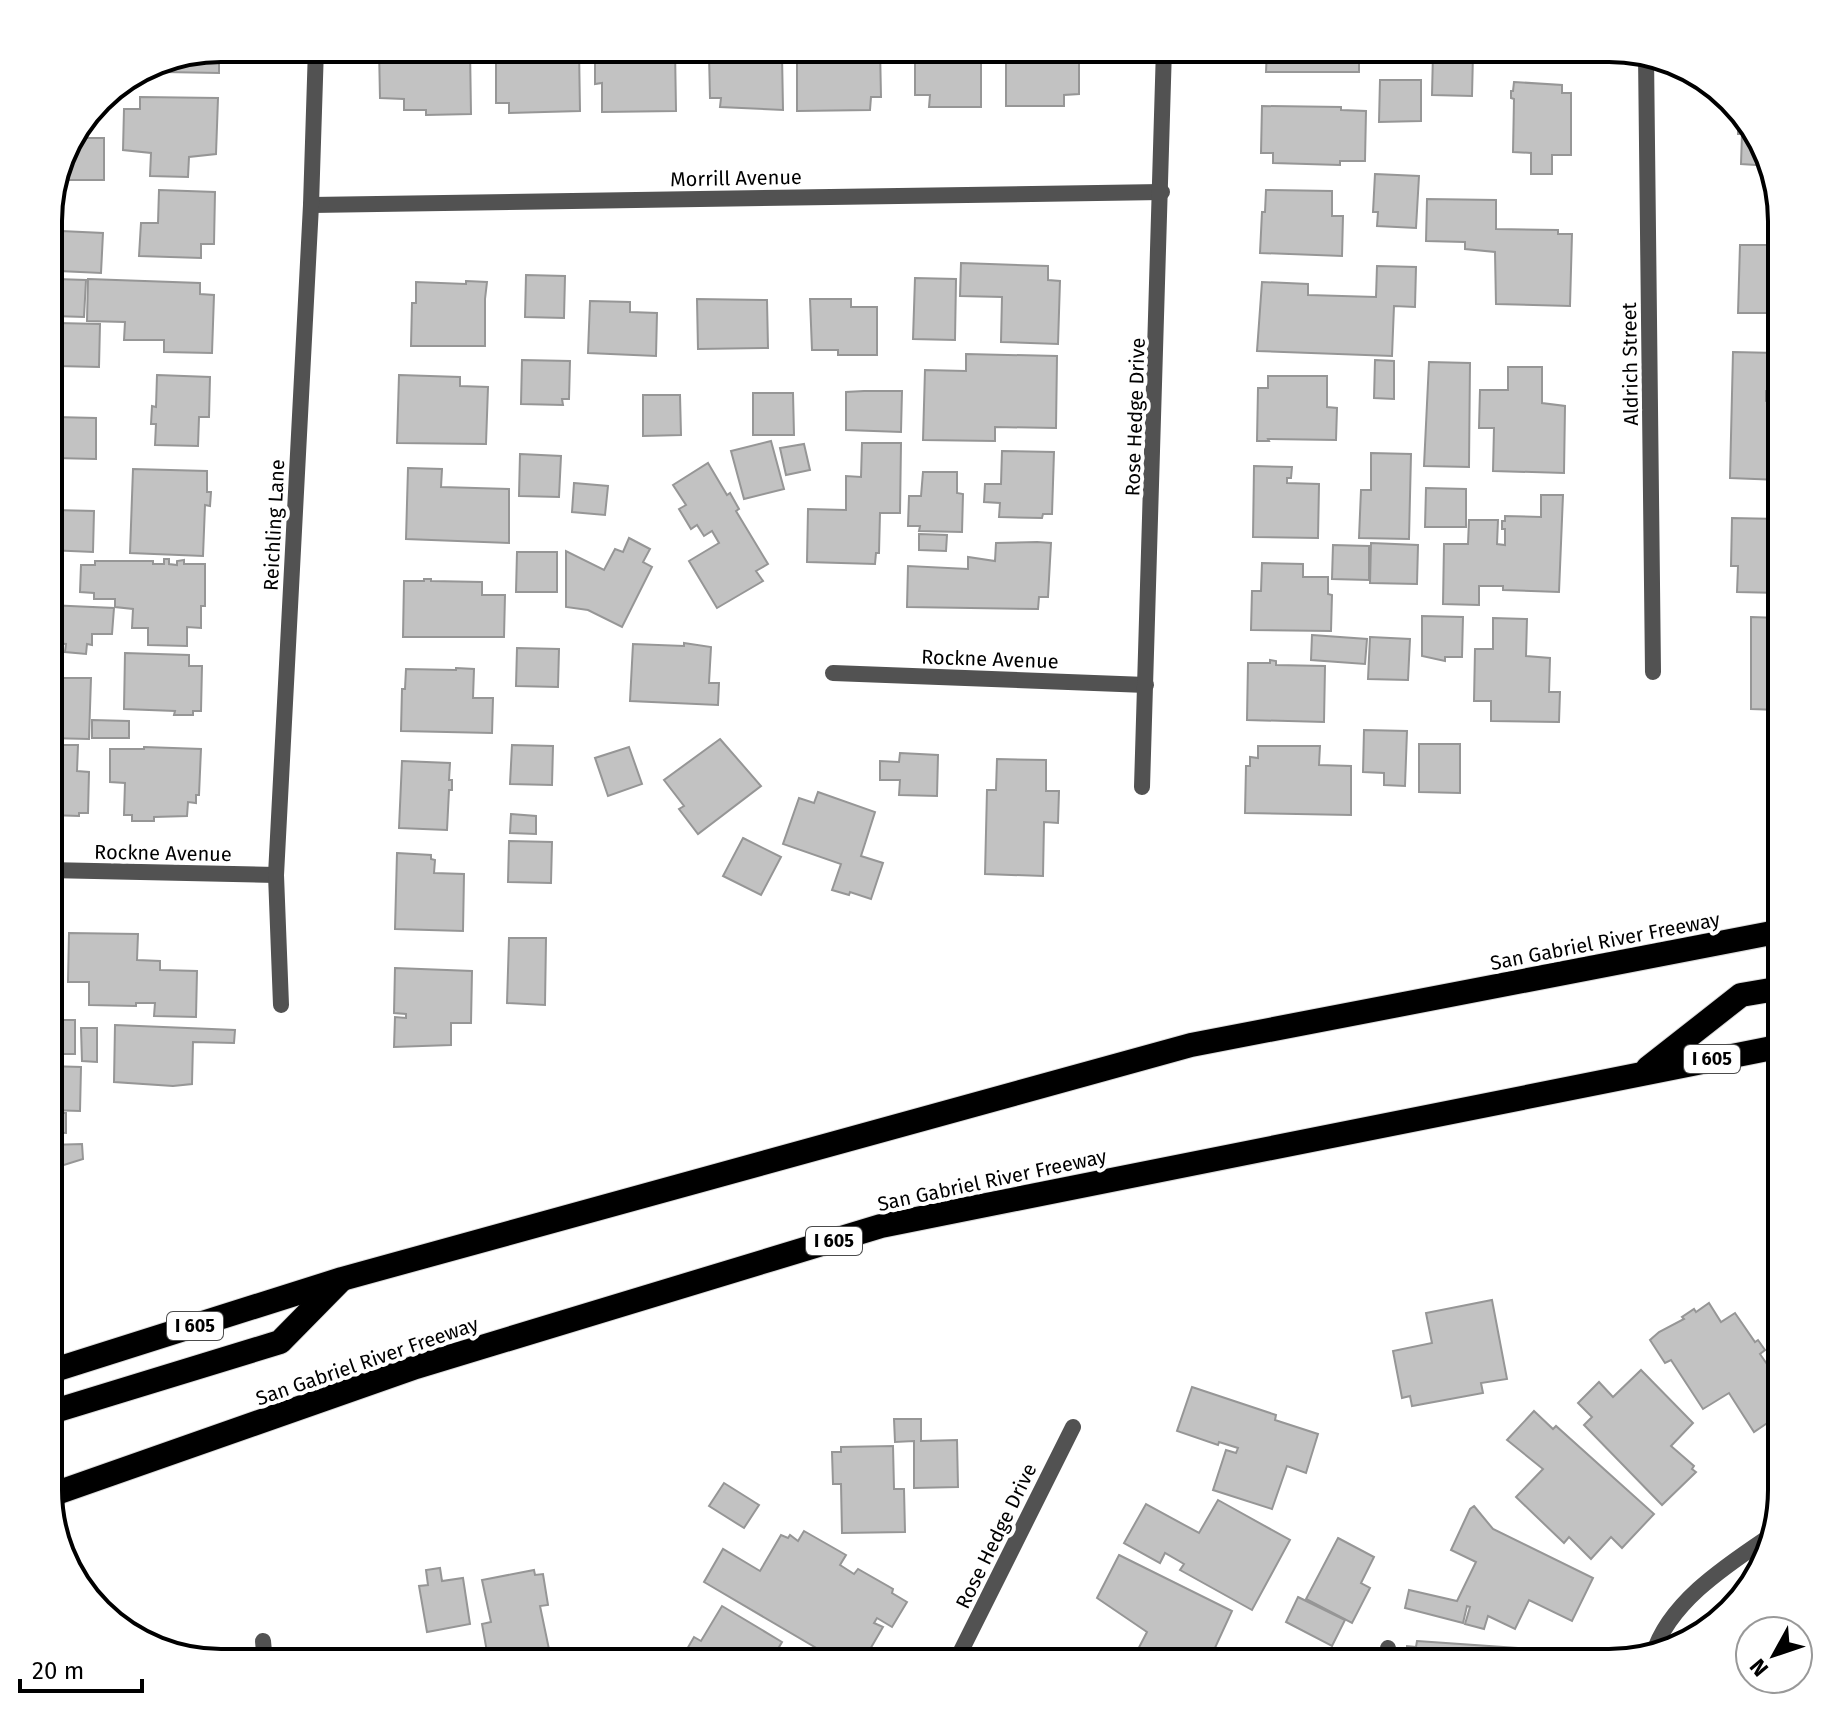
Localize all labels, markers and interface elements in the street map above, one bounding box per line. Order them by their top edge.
street label: Morrill Avenue [670,165,802,191]
street label: Aldrich Street [1617,301,1643,426]
street label: Rose Hedge Drive [1120,337,1150,497]
street label: Reichling Lane [259,459,289,591]
street label: Rockne Avenue [921,645,1059,673]
street label: Rockne Avenue [94,840,232,866]
street label: San Gabriel River Freeway [1488,907,1722,975]
road number: I 605 [1684,1045,1740,1073]
street label: San Gabriel River Freeway [875,1144,1109,1216]
road number: I 605 [806,1227,862,1255]
road number: I 605 [167,1312,223,1340]
street label: San Gabriel River Freeway [253,1312,481,1410]
street label: Rose Hedge Drive [950,1459,1042,1613]
north arrow [1734,1615,1814,1695]
scale bar [20,1643,142,1693]
text: N [1744,1653,1774,1682]
text: 20 m [32,1657,84,1685]

